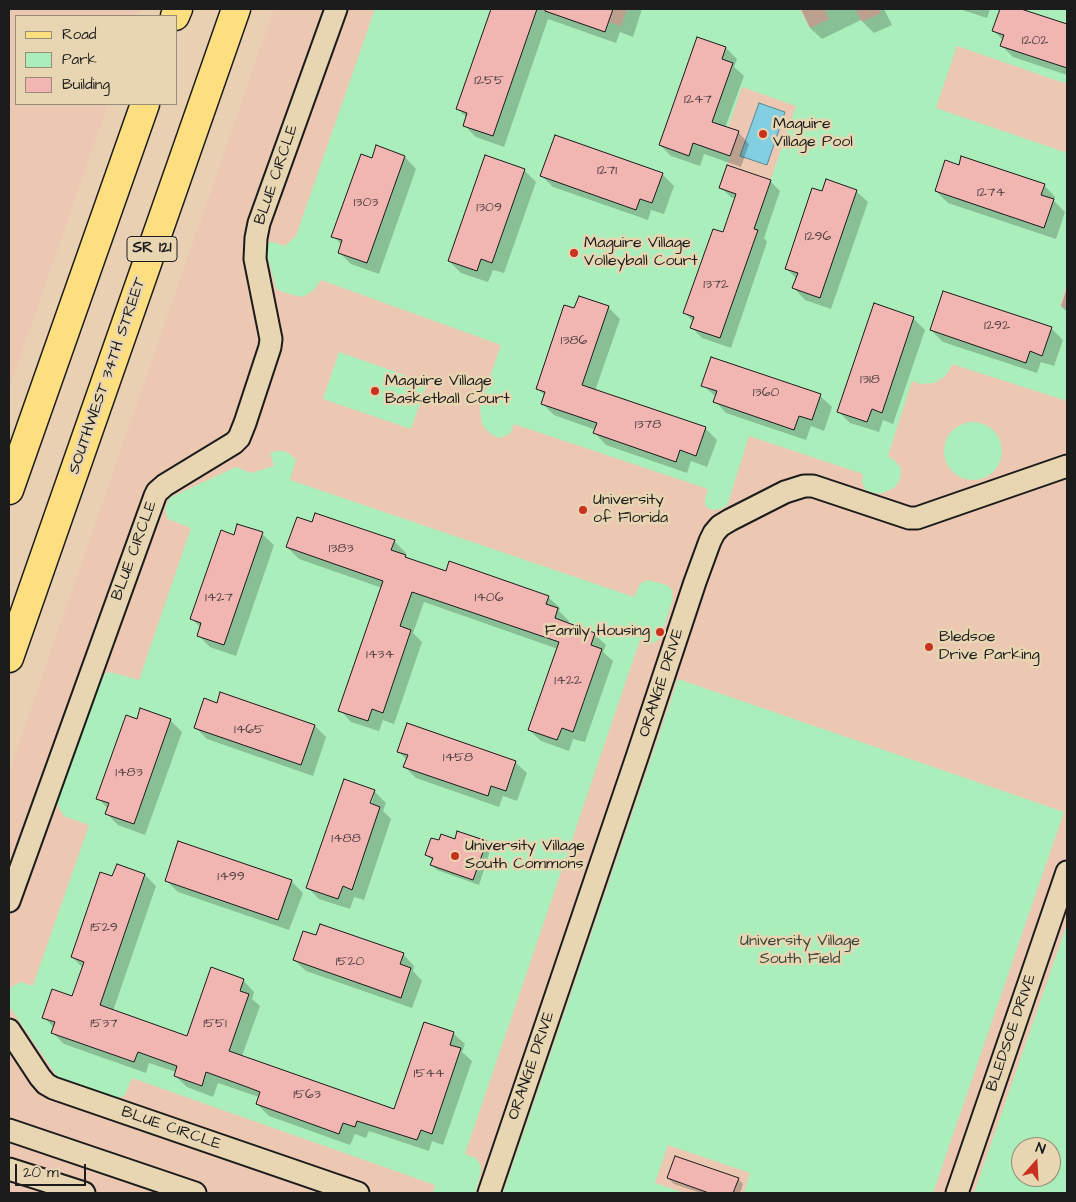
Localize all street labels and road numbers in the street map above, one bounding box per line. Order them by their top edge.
street label: BLUE CIRCLE [251,123,303,227]
road number: SR 121 [127,236,177,262]
street label: SOUTHWEST 34TH STREET [65,275,151,477]
street label: BLUE CIRCLE [108,499,162,603]
street label: ORANGE DRIVE [635,626,689,740]
street label: BLEDSOE DRIVE [983,972,1041,1094]
street label: ORANGE DRIVE [505,1009,559,1123]
street label: BLUE CIRCLE [119,1103,223,1155]

